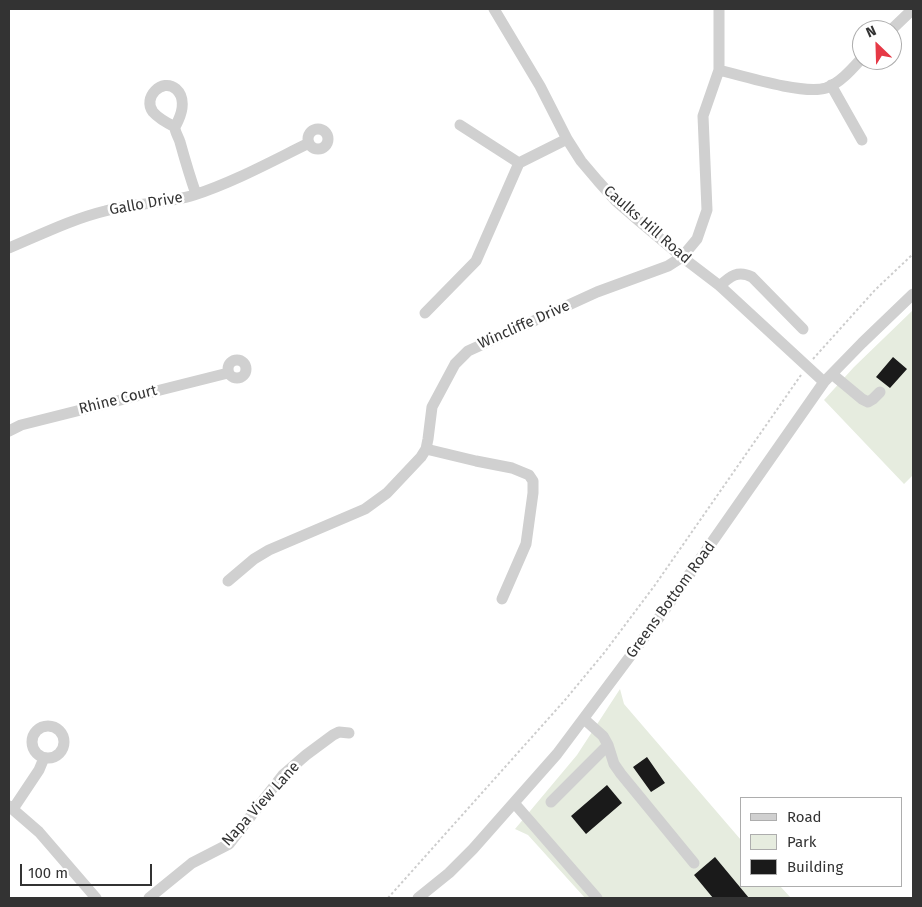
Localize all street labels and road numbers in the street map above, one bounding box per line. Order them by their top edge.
street label: Caulks Hill Road [600,182,694,268]
street label: Gallo Drive [108,189,184,219]
street label: Wincliffe Drive [475,297,573,353]
street label: Rhine Court [77,382,159,418]
street label: Greens Bottom Road [623,538,719,662]
street label: Napa View Lane [218,758,304,850]

